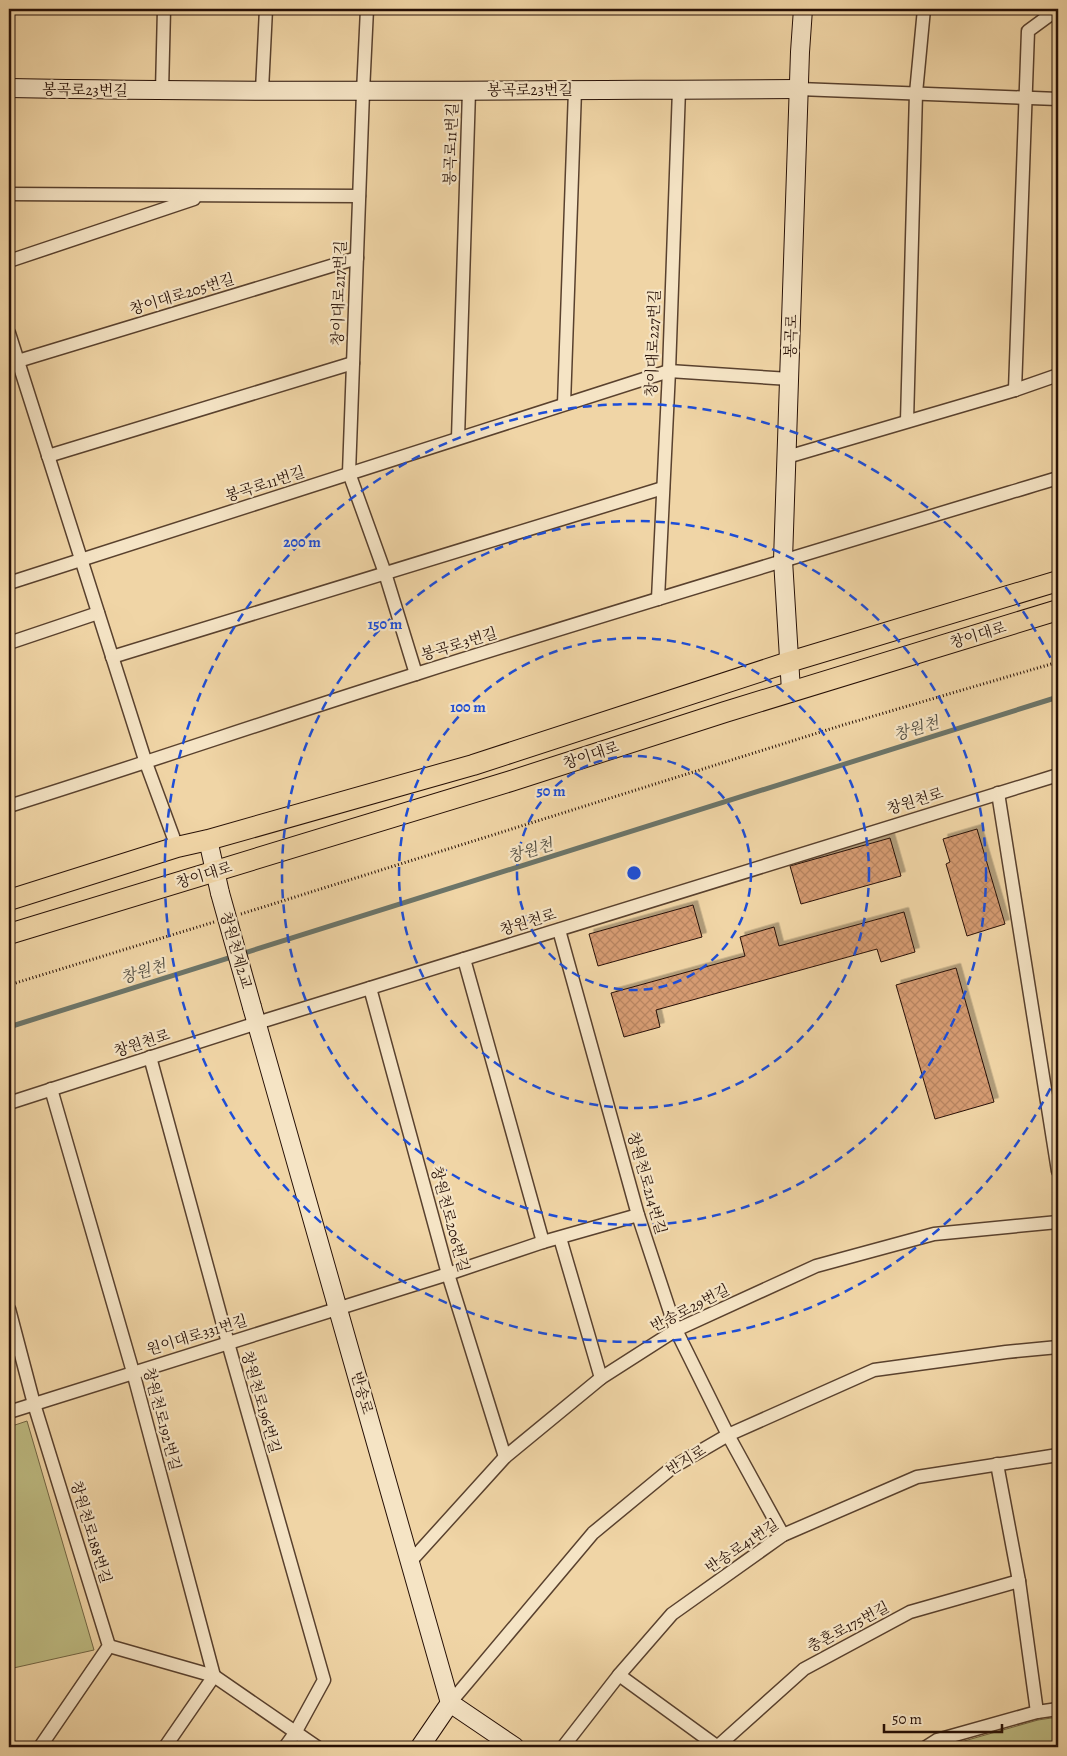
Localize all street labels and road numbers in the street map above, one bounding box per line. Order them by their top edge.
street label: 봉곡로23번길 [42,79,128,101]
street label: 봉곡로23번길 [487,80,573,100]
street label: 봉곡로11번길 [440,102,462,186]
street label: 창이대로217번길 [327,240,351,346]
street label: 창이대로205번길 [127,269,237,319]
street label: 창이대로227번길 [641,289,665,397]
street label: 봉곡로 [780,313,802,358]
street label: 봉곡로11번길 [223,462,307,506]
street label: 창이대로 [947,617,1009,653]
street label: 봉곡로3번길 [418,623,500,665]
street label: 창이대로 [560,736,622,773]
street label: 창원천로 [884,783,946,819]
street label: 창이대로 [173,857,235,893]
street label: 창원천로 [497,904,559,940]
street label: 창원천제2교 [215,909,257,991]
street label: 창원천로 [111,1024,173,1061]
street label: 창원천로214번길 [623,1129,671,1237]
street label: 창원천로206번길 [426,1164,474,1274]
street label: 반송로29번길 [647,1279,733,1337]
street label: 원이대로331번길 [144,1310,250,1360]
street label: 창원천로196번길 [237,1348,285,1456]
street label: 창원천로192번길 [139,1365,185,1473]
street label: 반송로 [346,1369,378,1417]
street label: 반지로 [662,1440,710,1480]
street label: 창원천로188번길 [66,1478,116,1586]
street label: 반송로41번길 [701,1514,783,1578]
street label: 충혼로175번길 [803,1597,893,1657]

